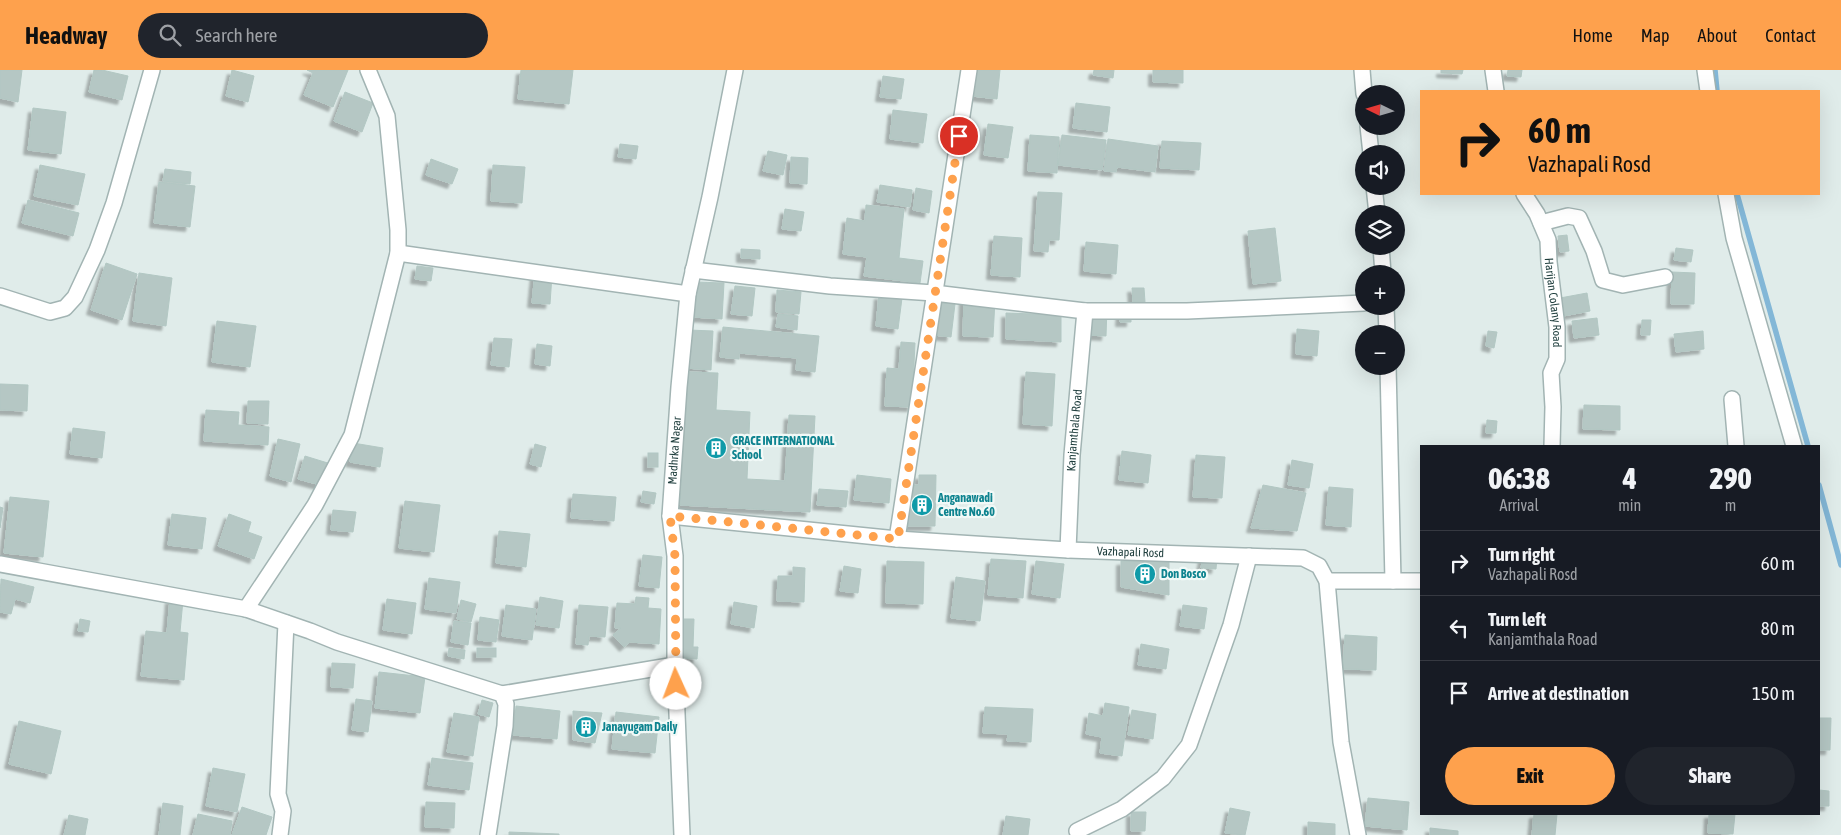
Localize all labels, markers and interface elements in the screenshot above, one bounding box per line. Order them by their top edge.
search box [138,13,488,58]
icon: search [156,21,184,49]
text: Headway [25,22,108,49]
text: Search here [196,24,277,46]
text: Home [1573,25,1613,46]
text: Map [1641,25,1670,46]
text: About [1698,25,1737,46]
text: Contact [1765,25,1816,46]
north arrow [1355,85,1405,135]
map controls [1355,85,1405,375]
icon: right [1445,110,1510,175]
text: 60 m [1528,110,1591,150]
pin [938,115,980,157]
icon: arrive [945,122,973,150]
button: sound [1355,145,1405,195]
text: Vazhapali Rosd [1528,151,1651,177]
button: layers [1355,205,1405,255]
street label: Harijan Colany Road [1542,258,1564,347]
button: + [1355,265,1405,315]
button: − [1355,325,1405,375]
street label: Kanjamthala Road [1064,389,1085,472]
street label: Madhrka Nagar [665,416,684,485]
place label: GRACE INTERNATIONAL School [732,434,835,462]
building icon: GRACE INTERNATIONAL School [704,436,728,460]
text: 06:38 [1488,461,1550,495]
text: 4 [1623,461,1637,495]
text: 290 [1709,461,1752,495]
place label: Anganawadi Centre No.60 [937,491,995,519]
building icon: Anganawadi Centre No.60 [910,493,934,517]
text: Arrival [1500,496,1539,514]
text: min [1618,496,1641,514]
text: m [1725,496,1736,514]
text: Turn right [1488,543,1555,565]
street label: Vazhapali Rosd [1097,544,1164,560]
icon: right [1445,549,1473,577]
text: 60 m [1761,552,1795,574]
building icon: Don Bosco [1133,562,1157,586]
text: Vazhapali Rosd [1488,565,1578,583]
place label: Don Bosco [1161,567,1207,581]
text: Turn left [1488,608,1546,630]
icon: left [1445,614,1473,642]
text: 80 m [1761,617,1795,639]
text: Kanjamthala Road [1488,630,1598,648]
position arrow [649,657,701,709]
icon: arrive [1445,679,1473,707]
text: Arrive at destination [1488,682,1629,704]
text: 150 m [1752,682,1795,704]
building icon: Janayugam Daily [574,715,598,739]
place label: Janayugam Daily [601,720,677,734]
button: Exit [1445,747,1615,805]
button: Share [1625,747,1795,805]

